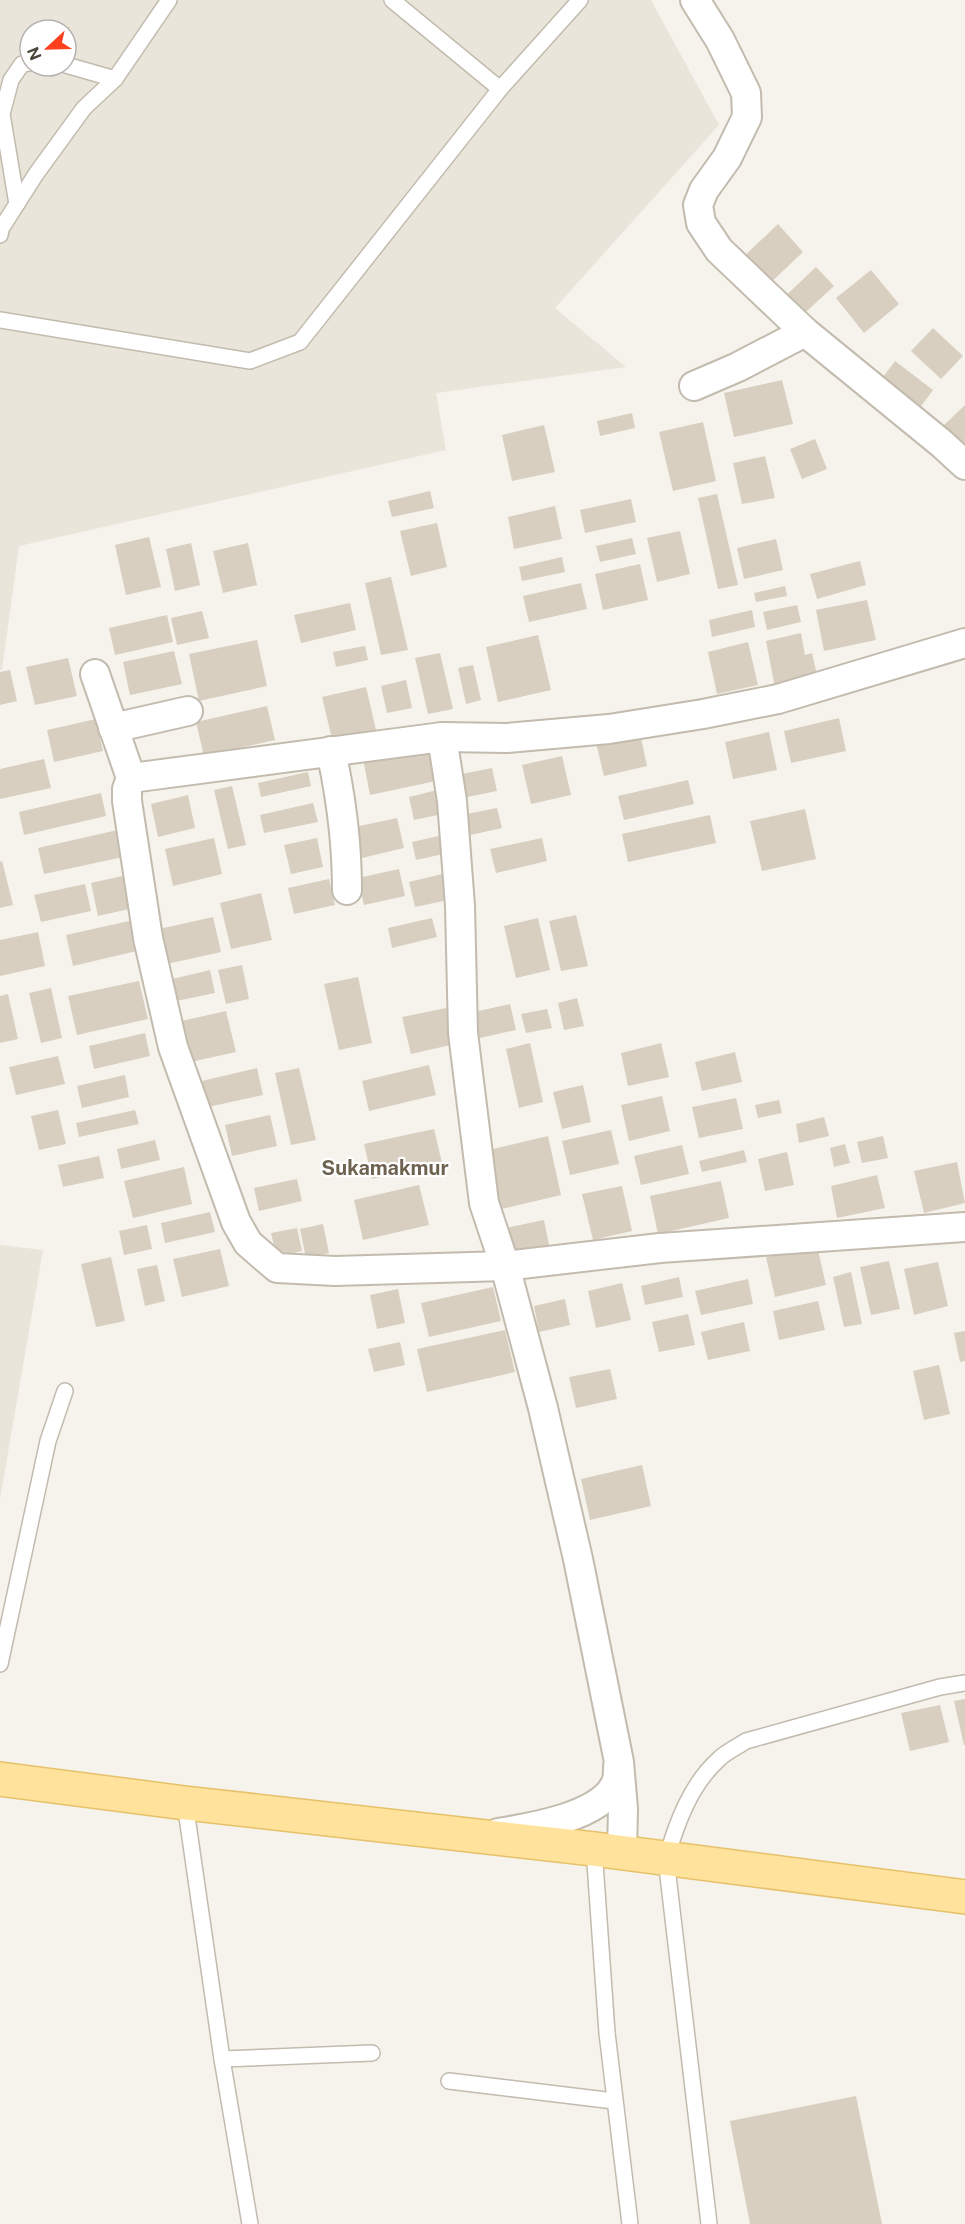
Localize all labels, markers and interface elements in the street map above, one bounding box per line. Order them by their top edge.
north arrow [18,18,78,78]
text: N [23,44,46,63]
district label: Sukamakmur [321,1156,449,1180]

